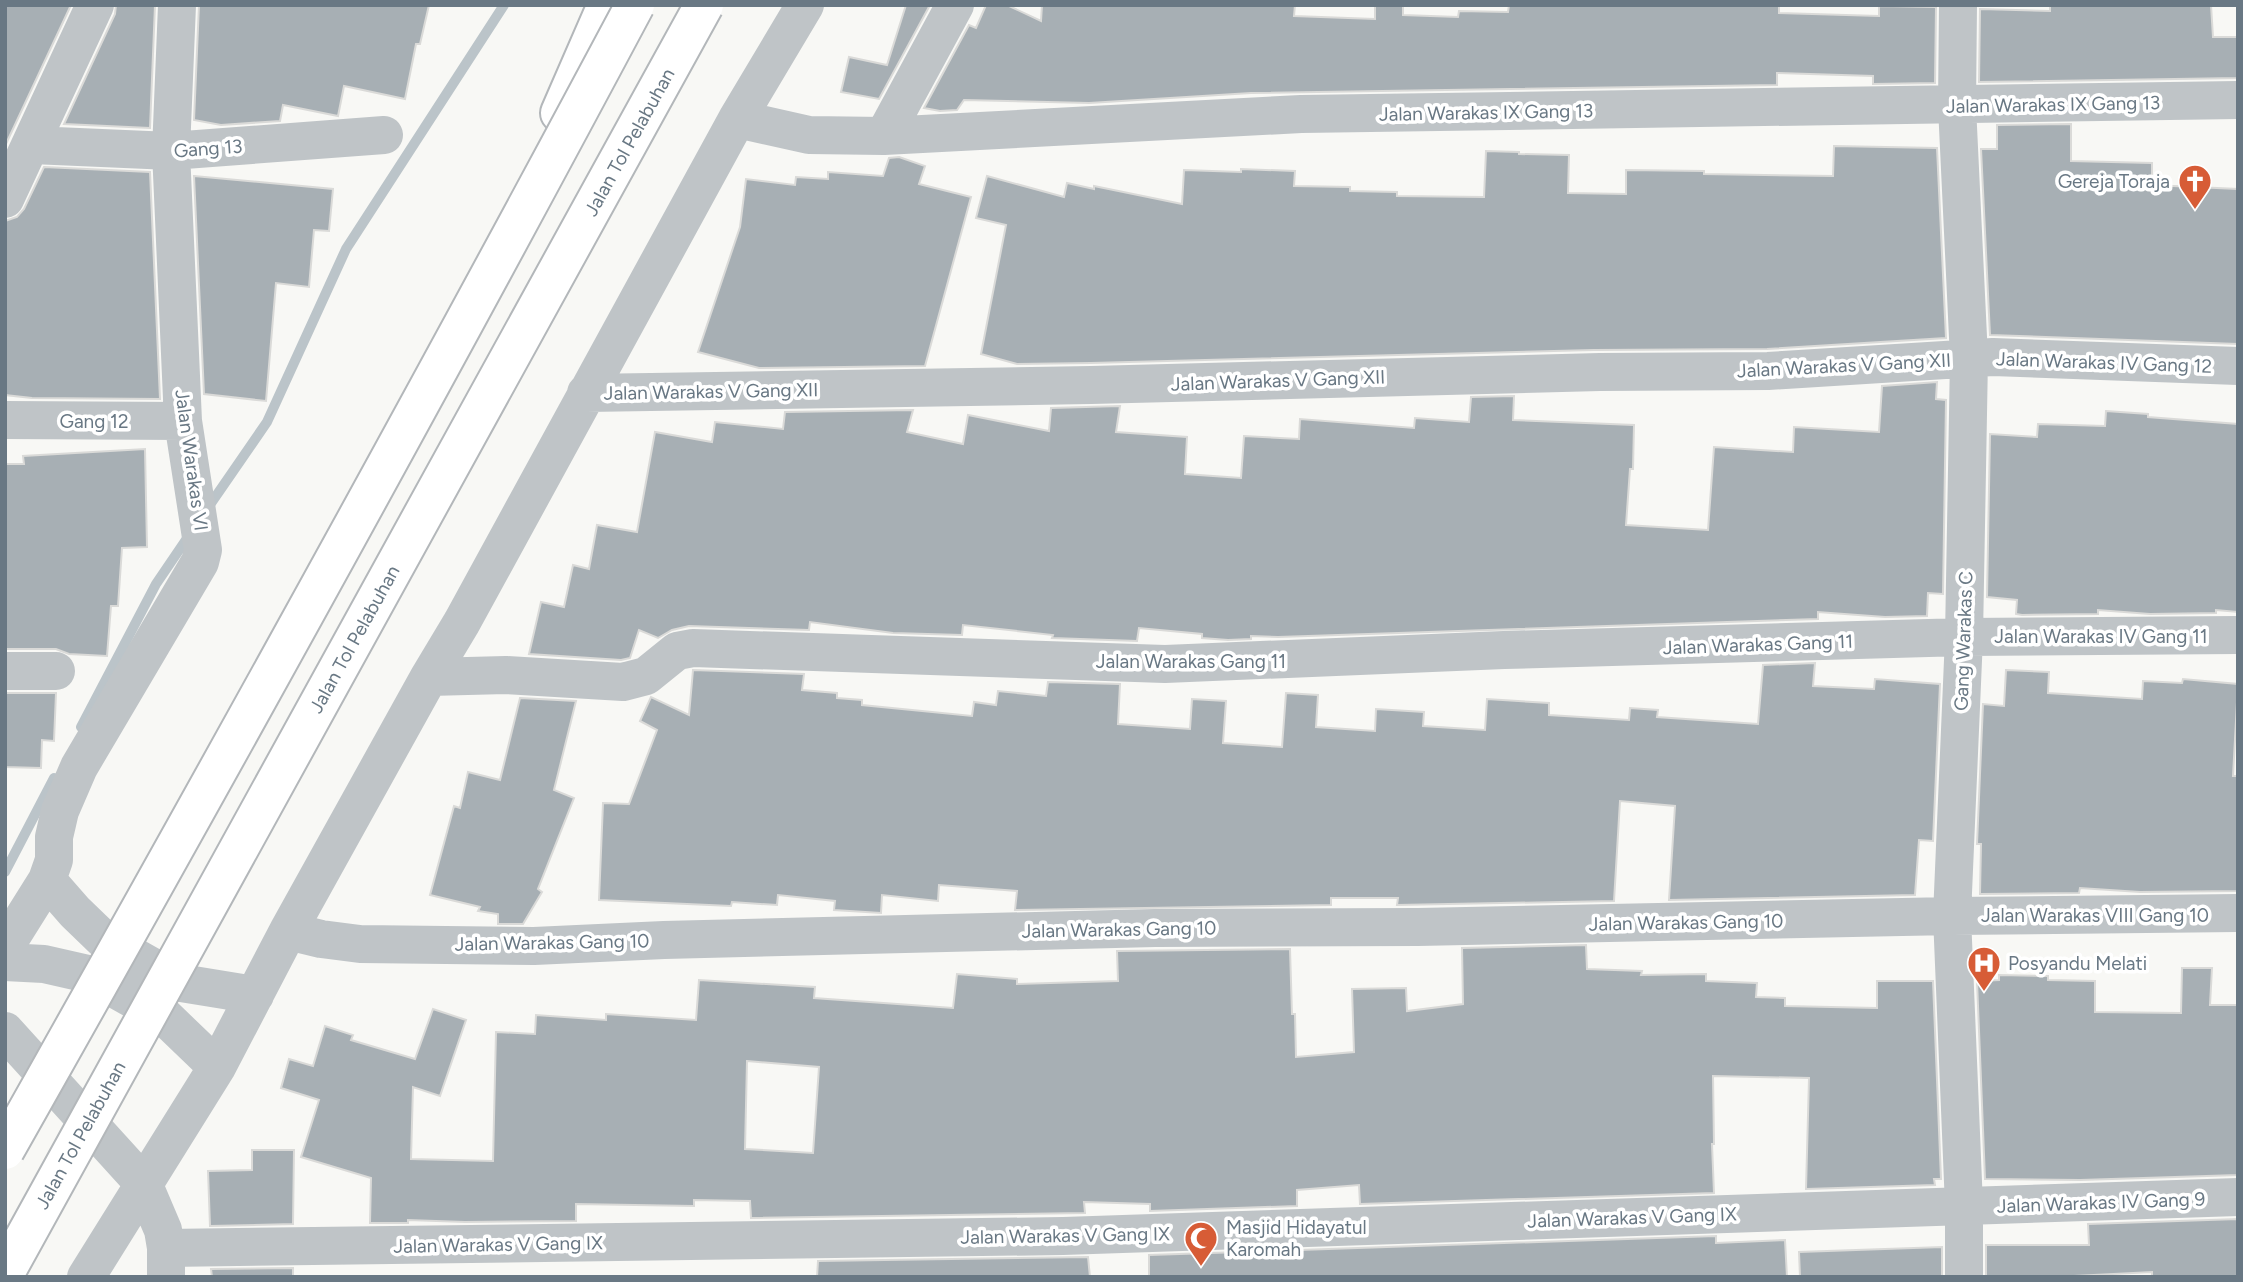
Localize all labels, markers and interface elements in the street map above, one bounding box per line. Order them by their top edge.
street label: Jalan Tol Pelabuhan [579,64,680,220]
street label: Jalan Warakas IX Gang 13 [1946,91,2160,118]
street label: Jalan Warakas IX Gang 13 [1379,99,1593,126]
street label: Gang 13 [173,135,243,162]
church icon: Gereja Toraja [2176,162,2214,211]
place label: Gereja Toraja [2058,170,2170,193]
street label: Jalan Warakas IV Gang 12 [1996,347,2212,378]
street label: Jalan Warakas V Gang XII [1736,348,1952,383]
street label: Jalan Warakas V Gang XII [1170,365,1386,396]
street label: Jalan Warakas V Gang XII [604,378,818,405]
street label: Jalan Warakas VI [170,388,213,532]
street label: Gang 12 [59,410,129,433]
street label: Jalan Tol Pelabuhan [304,561,405,717]
street label: Gang Warakas C [1950,570,1977,711]
street label: Jalan Warakas IV Gang 11 [1994,625,2208,648]
street label: Jalan Warakas Gang 11 [1662,630,1854,659]
street label: Jalan Warakas Gang 11 [1096,650,1286,673]
street label: Jalan Warakas VIII Gang 10 [1981,904,2209,927]
street label: Jalan Warakas Gang 10 [1588,909,1784,936]
street label: Jalan Warakas Gang 10 [1021,916,1217,943]
street label: Jalan Warakas Gang 10 [454,929,650,956]
hospital icon: Posyandu Melati [1965,944,2003,993]
place label: Posyandu Melati [2008,952,2147,975]
street label: Jalan Tol Pelabuhan [30,1057,131,1213]
street label: Jalan Warakas IV Gang 9 [1996,1187,2206,1218]
street label: Jalan Warakas V Gang IX [1527,1202,1737,1233]
place label: Masjid Hidayatul Karomah [1226,1216,1367,1261]
mosque icon: Masjid Hidayatul Karomah [1182,1219,1220,1268]
street label: Jalan Warakas V Gang IX [960,1222,1170,1249]
street label: Jalan Warakas V Gang IX [393,1231,603,1258]

